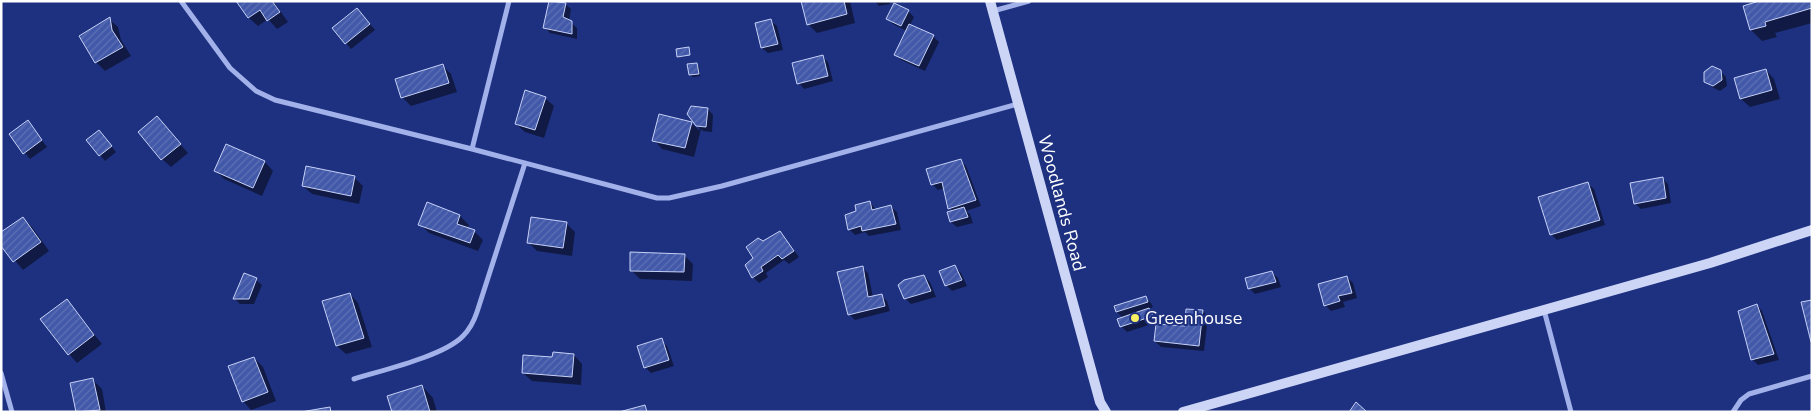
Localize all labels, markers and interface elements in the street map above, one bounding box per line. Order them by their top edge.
street label: Woodlands Road [1032,132,1092,274]
place label: Greenhouse [1145,306,1242,330]
marker: Greenhouse [1129,312,1141,324]

